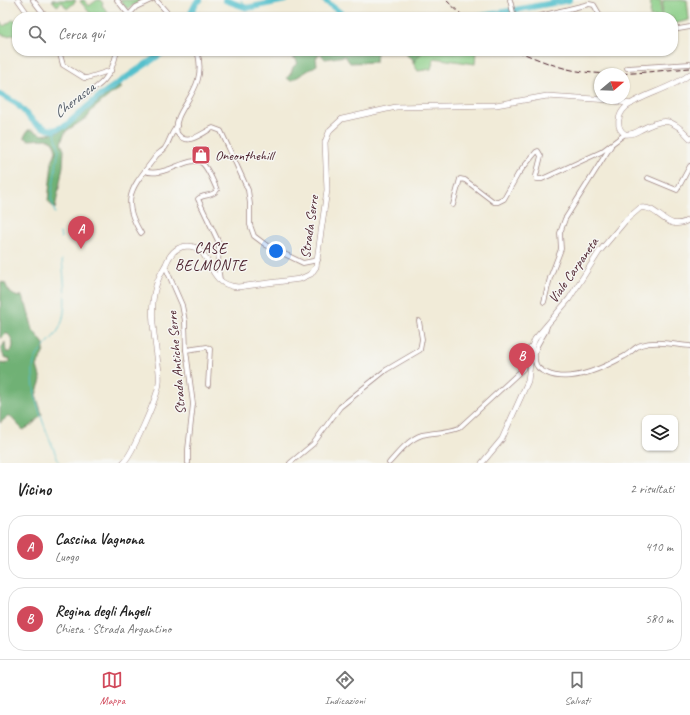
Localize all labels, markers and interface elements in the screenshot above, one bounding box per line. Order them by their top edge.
search box [12,12,678,56]
icon: search [26,23,48,45]
text: Cerca qui [58,25,104,44]
north arrow [594,68,630,104]
water label: Cherasca [50,77,100,122]
shop icon: Oneonthehill [190,144,212,166]
place label: Oneonthehill [215,147,276,164]
street label: Strada Serre [297,193,323,260]
pin: A [68,216,94,249]
street label: Viale Carpaneta [545,234,603,306]
district label: CASE BELMONTE [175,239,248,275]
your location [266,241,286,261]
street label: Strada Antiche Serre [163,309,189,415]
pin: B [509,343,535,376]
map controls [642,415,678,451]
button: layers [642,415,678,451]
text: Vicino [16,479,51,500]
text: 2 risultati [630,481,674,497]
text: Cascina Vagnona [55,530,143,549]
text: A [27,539,33,555]
text: 410 m [645,539,673,555]
text: Luogo [55,549,79,565]
text: Regina degli Angeli [55,602,150,621]
text: B [27,611,33,627]
text: 580 m [645,611,673,627]
text: Chiesa · Strada Argantino [55,621,171,637]
tab: Mappa [100,669,125,707]
tab: Indicazioni [325,669,365,707]
tab: Salvati [565,669,590,707]

